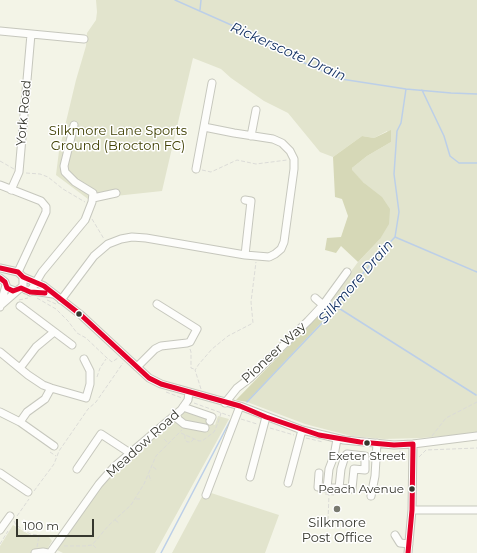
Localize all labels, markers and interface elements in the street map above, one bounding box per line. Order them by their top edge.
water label: Rickerscote Drain [228,19,348,85]
street label: York Road [13,79,35,147]
park label: Silkmore Lane Sports Ground (Brocton FC) [49,123,187,154]
water label: Silkmore Drain [315,237,397,327]
unlabelled marker [74,309,84,319]
street label: Pioneer Way [239,319,309,387]
street label: Meadow Road [103,407,183,481]
marker: Exeter Street [362,438,372,448]
place label: Exeter Street [328,449,406,463]
place label: Peach Avenue [318,482,404,496]
marker: Peach Avenue [407,484,417,494]
marker: Silkmore Post Office [332,504,342,514]
scale bar [18,511,96,537]
place label: Silkmore Post Office [302,515,372,546]
text: 100 m [23,518,59,533]

